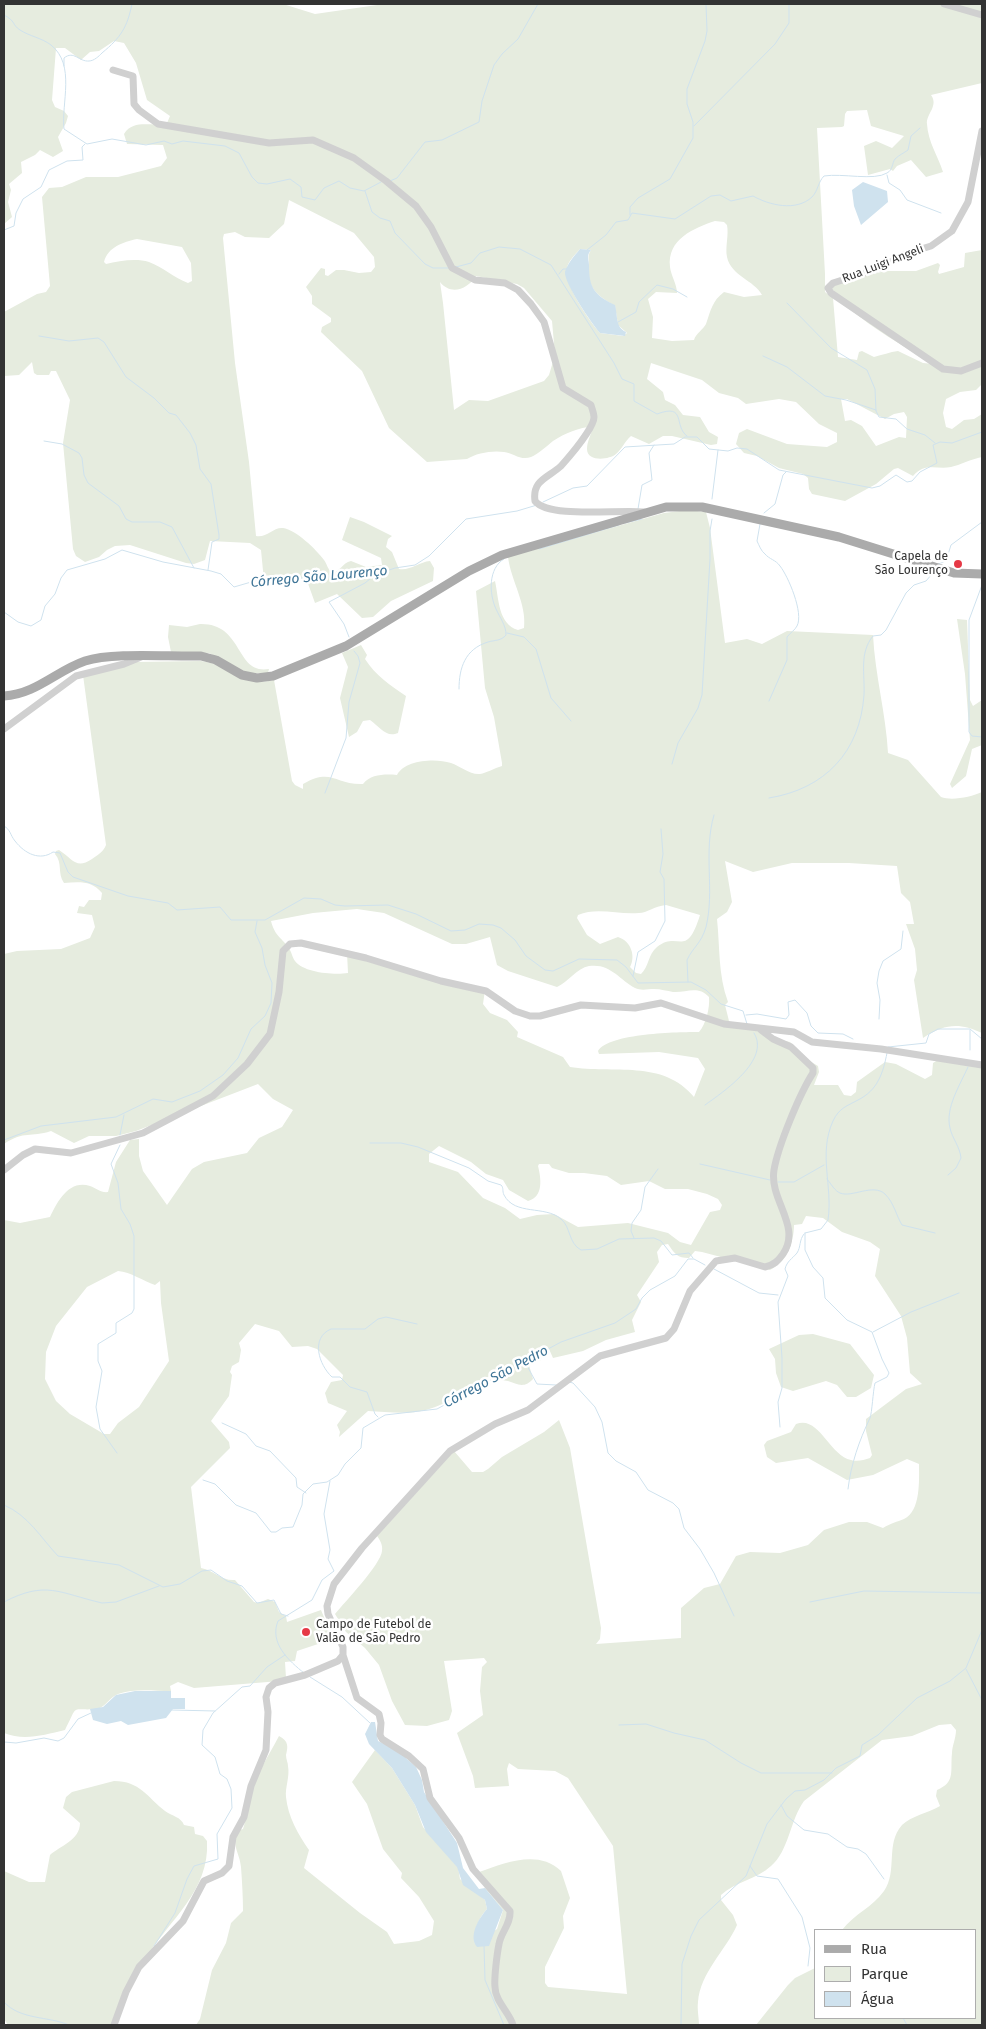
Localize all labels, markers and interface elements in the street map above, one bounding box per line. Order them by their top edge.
street label: Rua Luigi Angeli [840,242,926,286]
place label: Capela de São Lourenço [875,550,948,578]
marker: Capela de São Lourenço [952,558,964,570]
water label: Córrego São Lourenço [250,563,388,591]
water label: Córrego São Pedro [441,1342,551,1412]
place label: Campo de Futebol de Valão de São Pedro [316,1618,431,1646]
marker: Campo de Futebol de Valão de São Pedro [300,1626,312,1638]
legend [814,1929,976,2019]
text: Rua [861,1940,887,1958]
text: Parque [861,1965,908,1983]
text: Água [861,1990,894,2008]

